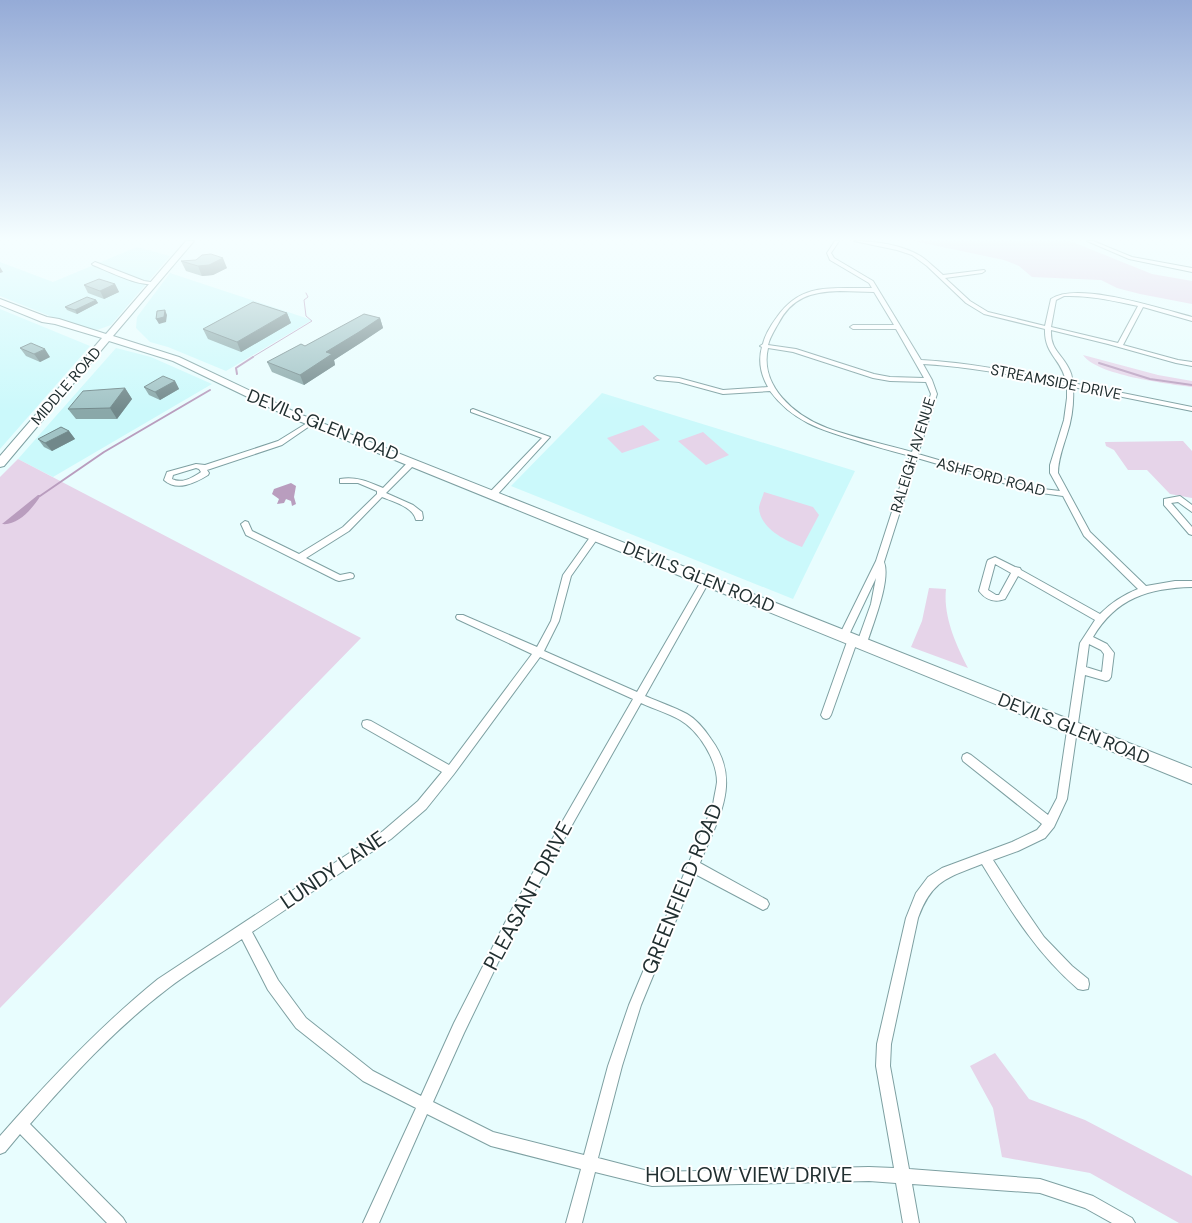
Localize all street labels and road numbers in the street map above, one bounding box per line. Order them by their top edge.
street label: MIDDLE ROAD [27,343,105,429]
street label: STREAMSIDE DRIVE [989,359,1123,405]
street label: DEVILS GLEN ROAD [244,384,402,466]
street label: RALEIGH AVENUE [886,395,940,515]
street label: ASHFORD ROAD [934,453,1048,501]
street label: DEVILS GLEN ROAD [620,536,778,618]
street label: DEVILS GLEN ROAD [995,688,1153,770]
street label: GREENFIELD ROAD [635,799,729,979]
street label: PLEASANT DRIVE [477,817,579,975]
street label: LUNDY LANE [275,824,391,916]
street label: HOLLOW VIEW DRIVE [645,1161,853,1189]

